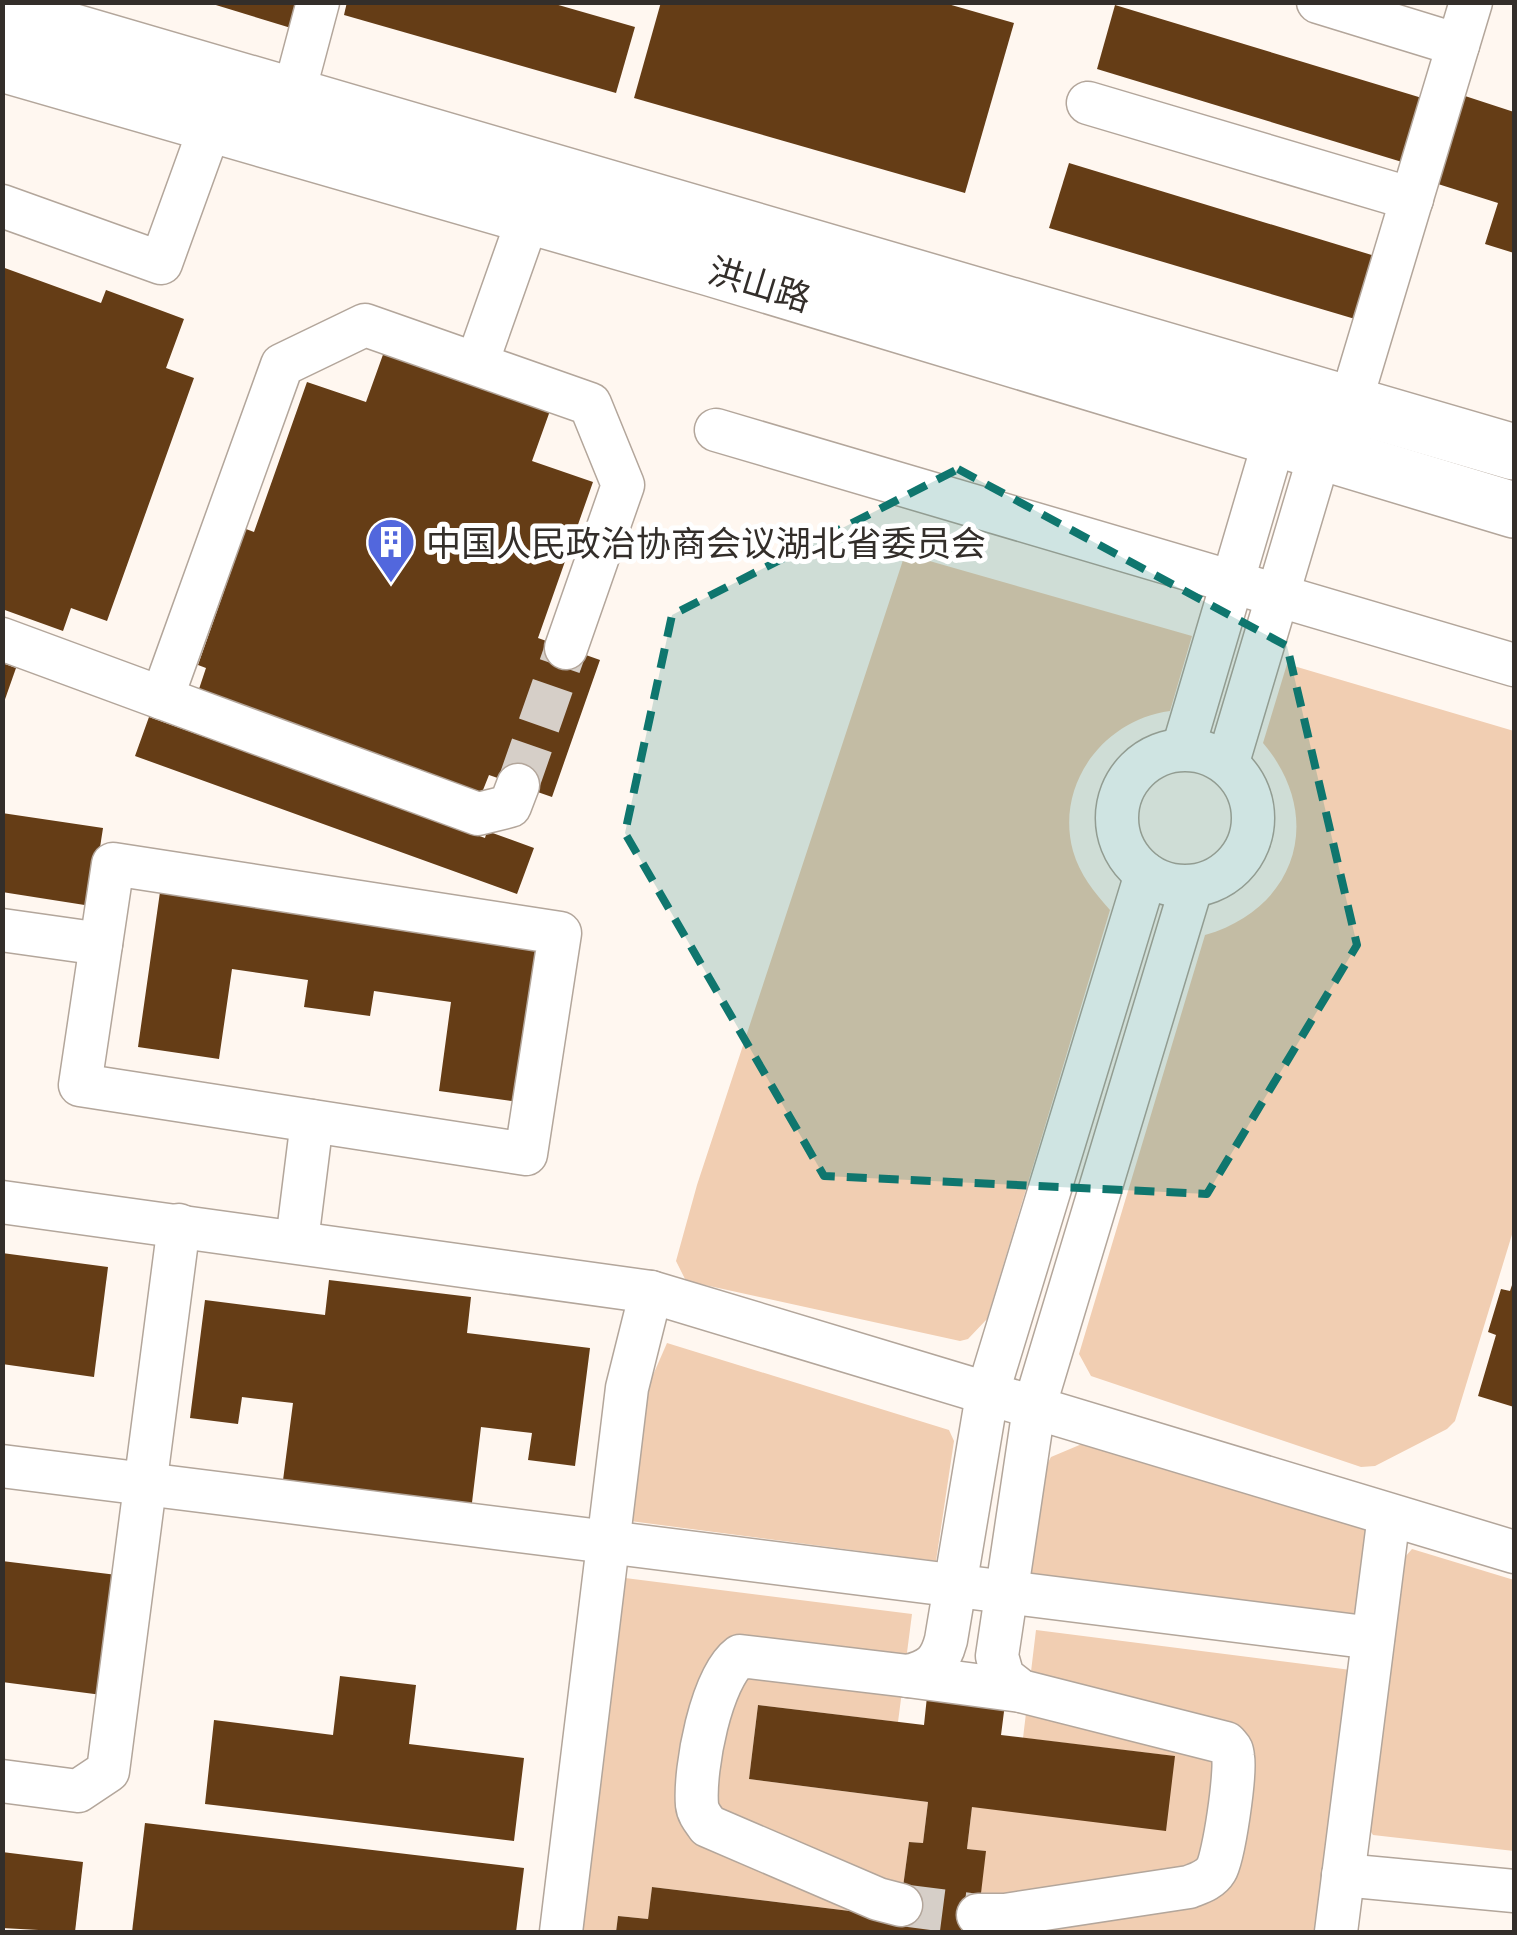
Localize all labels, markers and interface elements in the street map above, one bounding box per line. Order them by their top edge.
street label: 洪山路 [704,248,816,318]
building icon: 中国人民政治协商会议湖北省委员会 [365,516,417,584]
place label: 中国人民政治协商会议湖北省委员会 [426,521,986,563]

